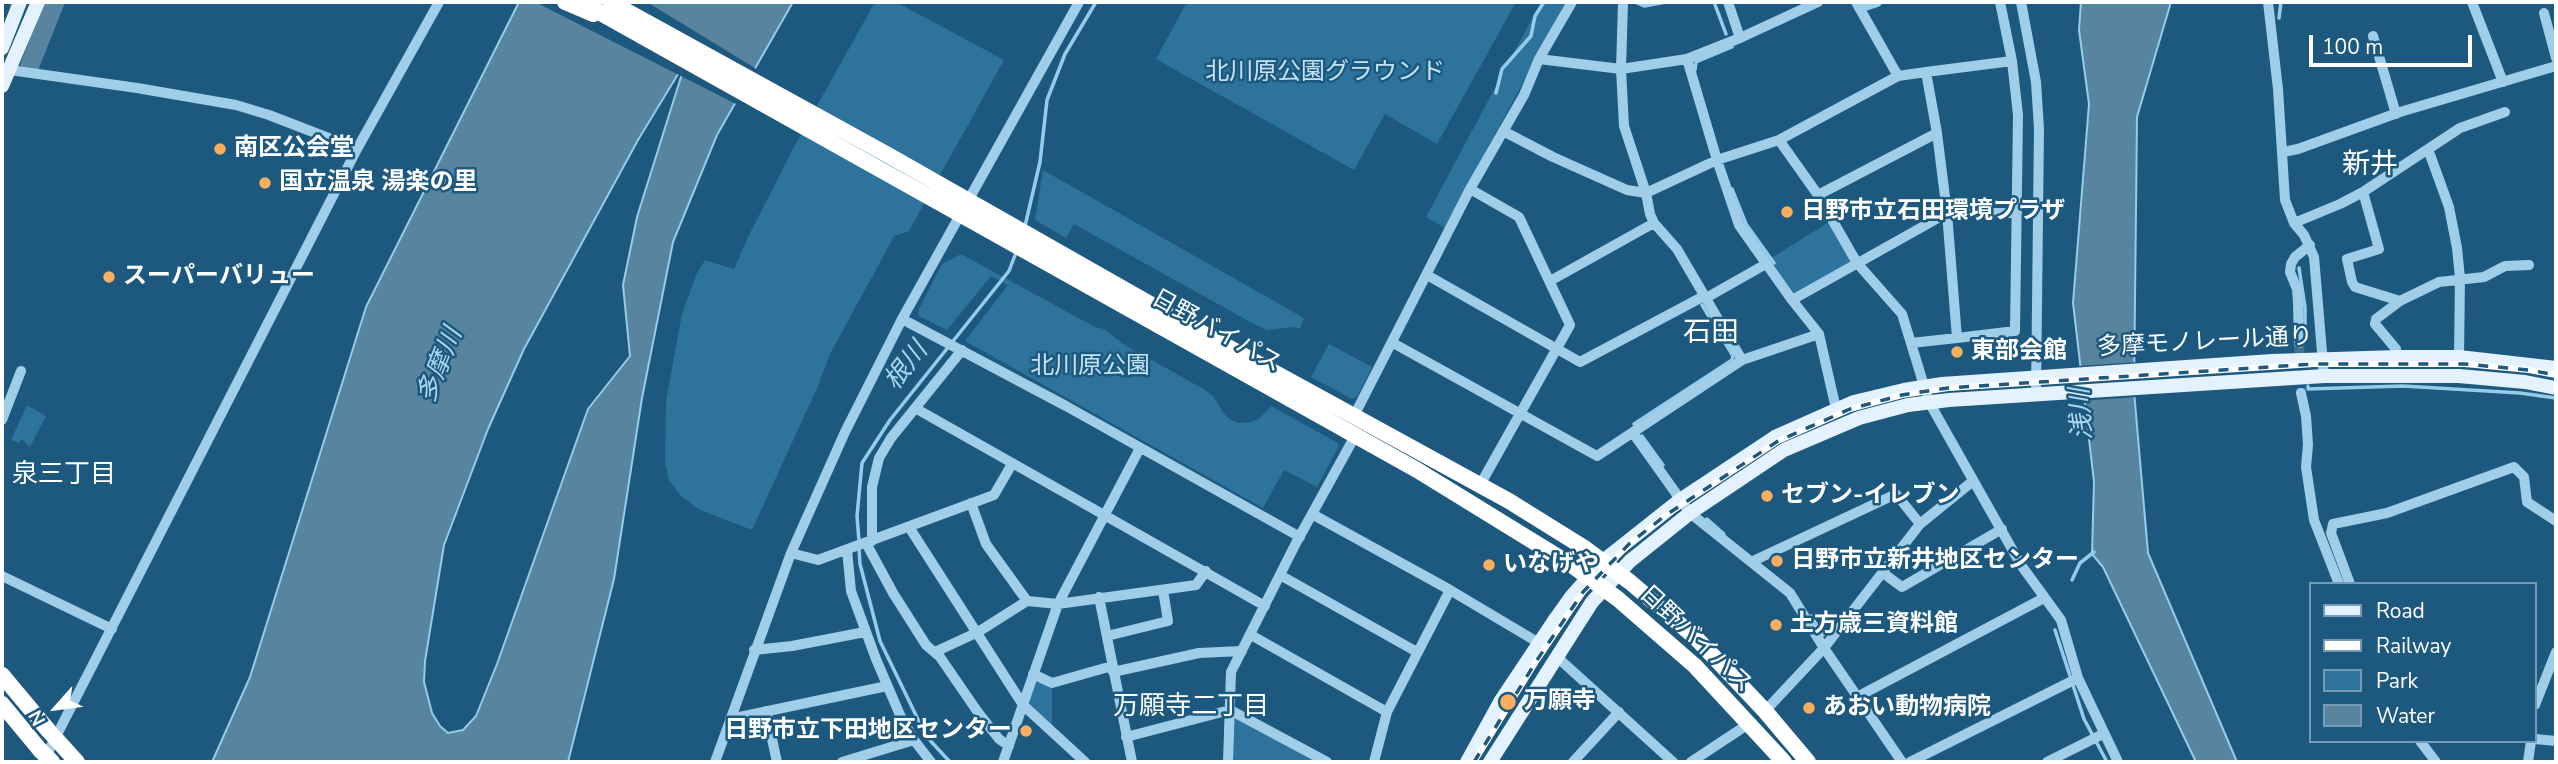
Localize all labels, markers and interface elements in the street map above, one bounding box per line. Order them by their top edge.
scale bar [2313,21,2476,65]
text: 100 m [2322,33,2383,61]
park label: 北川原公園グラウンド [1205,59,1445,87]
place label: 南区公会堂 [234,135,354,163]
marker: 南区公会堂 [212,141,228,157]
district label: 新井 [2342,149,2398,183]
place label: 国立温泉 湯楽の里 [279,169,477,197]
marker: 国立温泉 湯楽の里 [257,175,273,191]
place label: 日野市立石田環境プラザ [1801,198,2065,226]
marker: 日野市立石田環境プラザ [1779,204,1795,220]
place label: スーパーバリュー [123,263,315,291]
marker: スーパーバリュー [101,269,117,285]
street label: 日野バイパス [1146,284,1286,380]
district label: 石田 [1683,317,1739,351]
street label: 多摩モノレール通り [2096,323,2314,363]
water label: 多摩川 [412,324,470,408]
water label: 根川 [879,337,935,397]
place label: 東部会館 [1971,338,2067,366]
marker: 東部会館 [1949,344,1965,360]
park label: 北川原公園 [1030,353,1150,381]
water label: 浅川 [2066,387,2100,441]
district label: 泉三丁目 [12,460,116,492]
place label: セブン-イレブン [1781,482,1959,510]
marker: セブン-イレブン [1759,488,1775,504]
place label: 日野市立新井地区センター [1791,547,2079,575]
place label: いなげや [1503,551,1599,579]
marker: 日野市立新井地区センター [1769,553,1785,569]
marker: いなげや [1481,557,1497,573]
street label: 日野バイパス [1633,580,1757,700]
legend [2310,582,2537,743]
text: Road [2376,597,2425,625]
place label: 土方歳三資料館 [1790,611,1958,639]
marker: 土方歳三資料館 [1768,617,1784,633]
text: Railway [2376,632,2451,660]
text: Park [2376,667,2418,695]
north arrow [21,673,91,743]
place label: 万願寺 [1524,688,1596,716]
district label: 万願寺二丁目 [1113,692,1269,724]
marker: 万願寺 [1498,692,1518,712]
place label: あおい動物病院 [1823,694,1991,722]
marker: あおい動物病院 [1801,700,1817,716]
text: Water [2376,702,2435,730]
text: N [23,705,52,730]
place label: 日野市立下田地区センター [724,717,1012,745]
marker: 日野市立下田地区センター [1018,723,1034,739]

